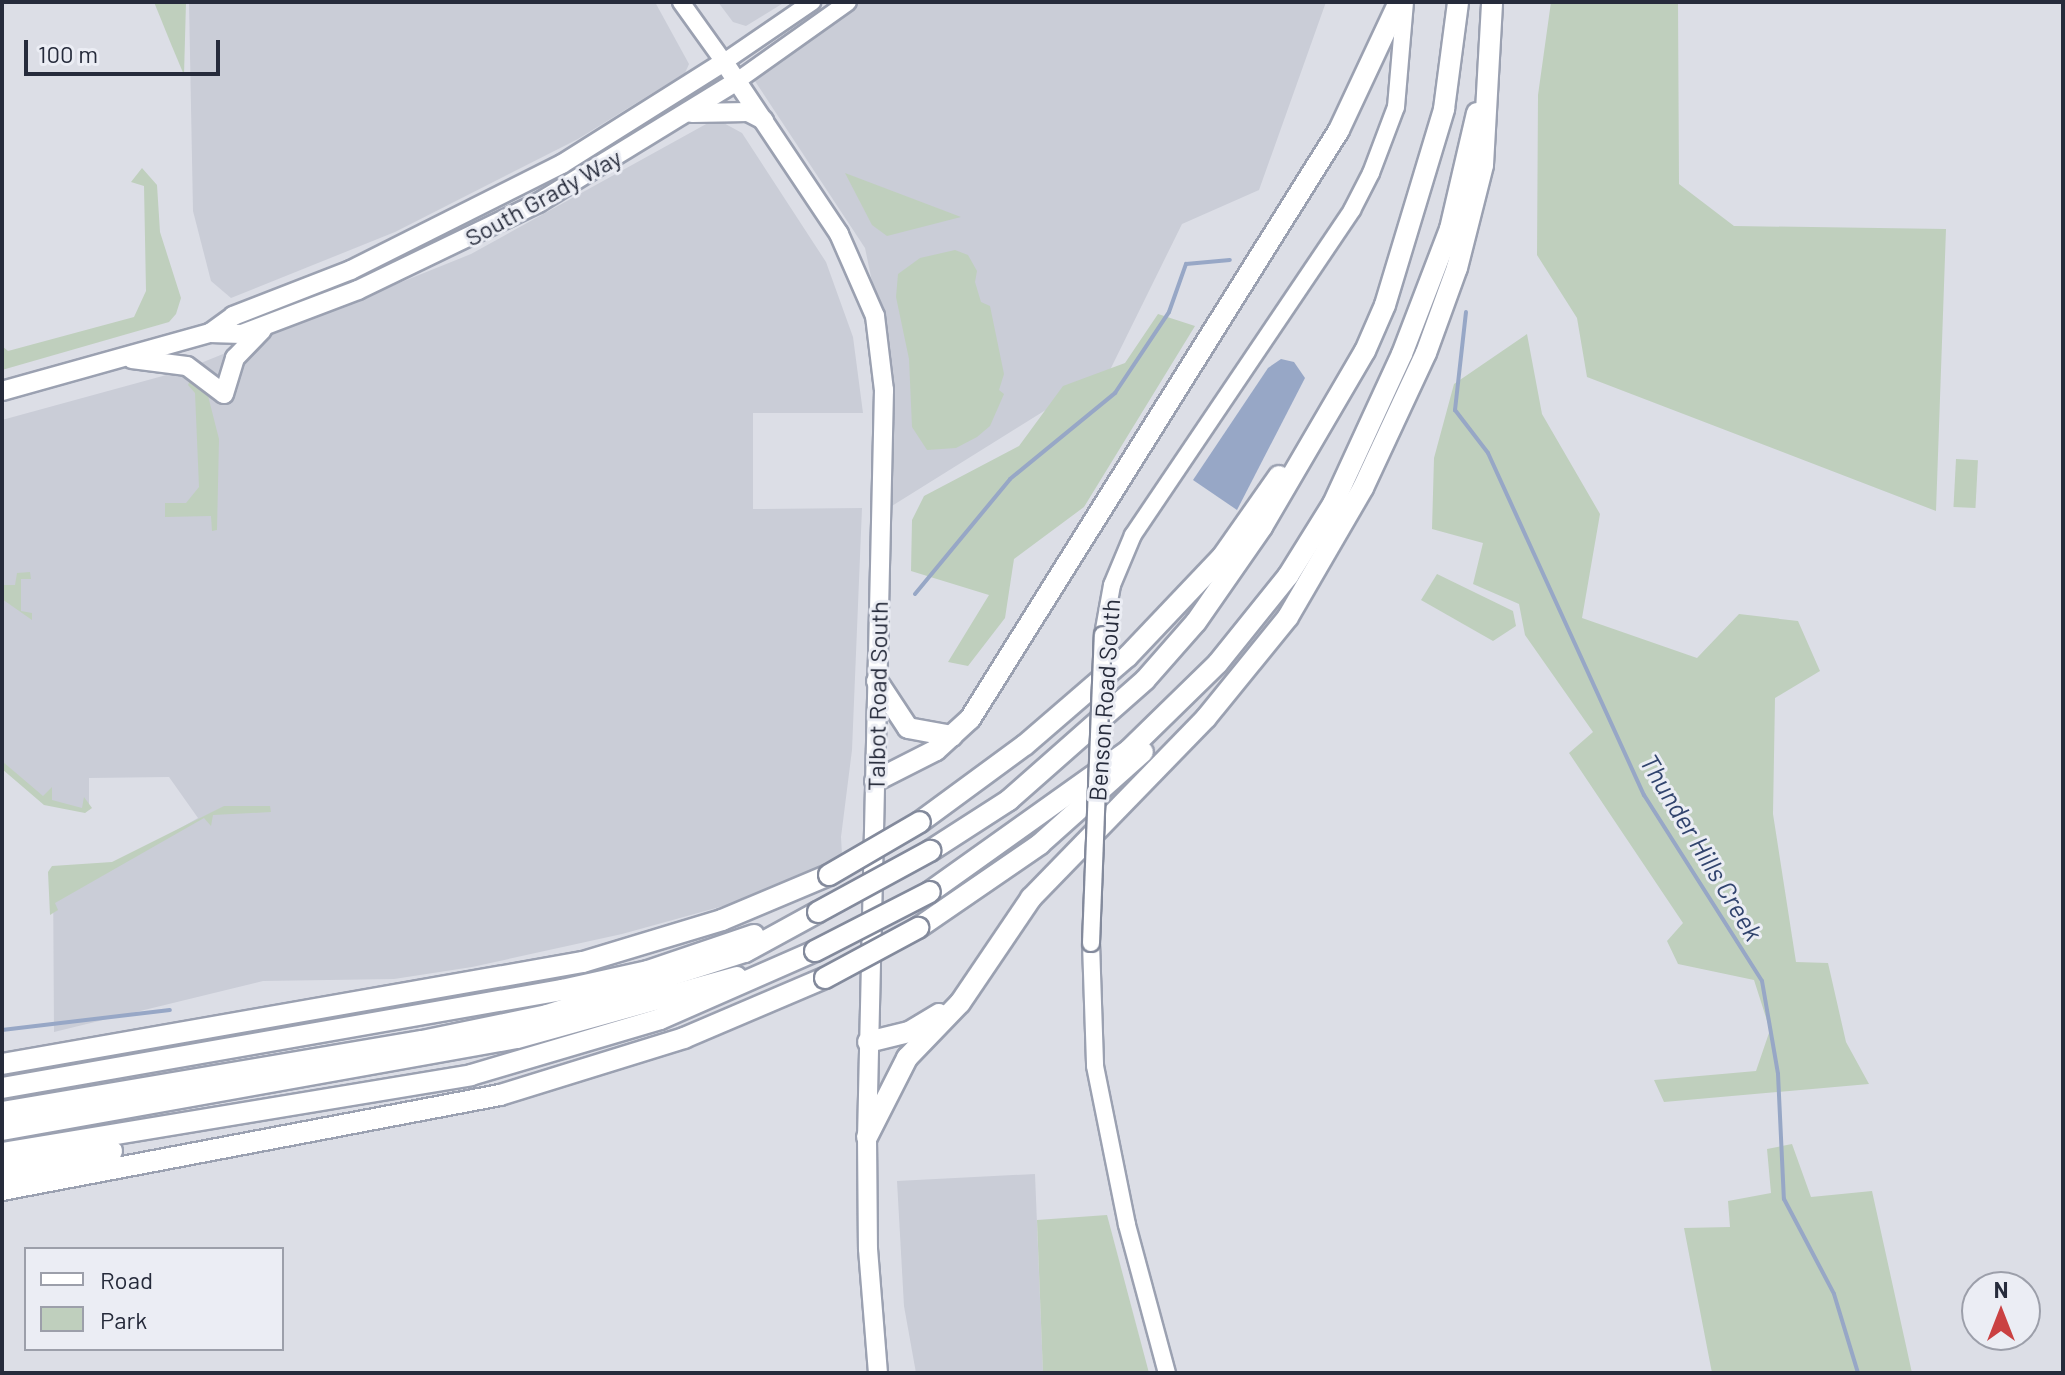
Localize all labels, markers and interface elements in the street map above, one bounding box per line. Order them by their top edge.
scale bar [28,24,224,74]
text: 100 m [38,39,98,68]
street label: South Grady Way [460,142,626,252]
street label: Benson Road South [1083,598,1125,802]
street label: Talbot Road South [861,601,893,791]
water label: Thunder Hills Creek [1634,748,1770,946]
legend [24,1247,284,1351]
text: Road [100,1265,153,1294]
north arrow [1961,1271,2041,1351]
text: N [1994,1276,2008,1302]
text: Park [100,1305,147,1334]

